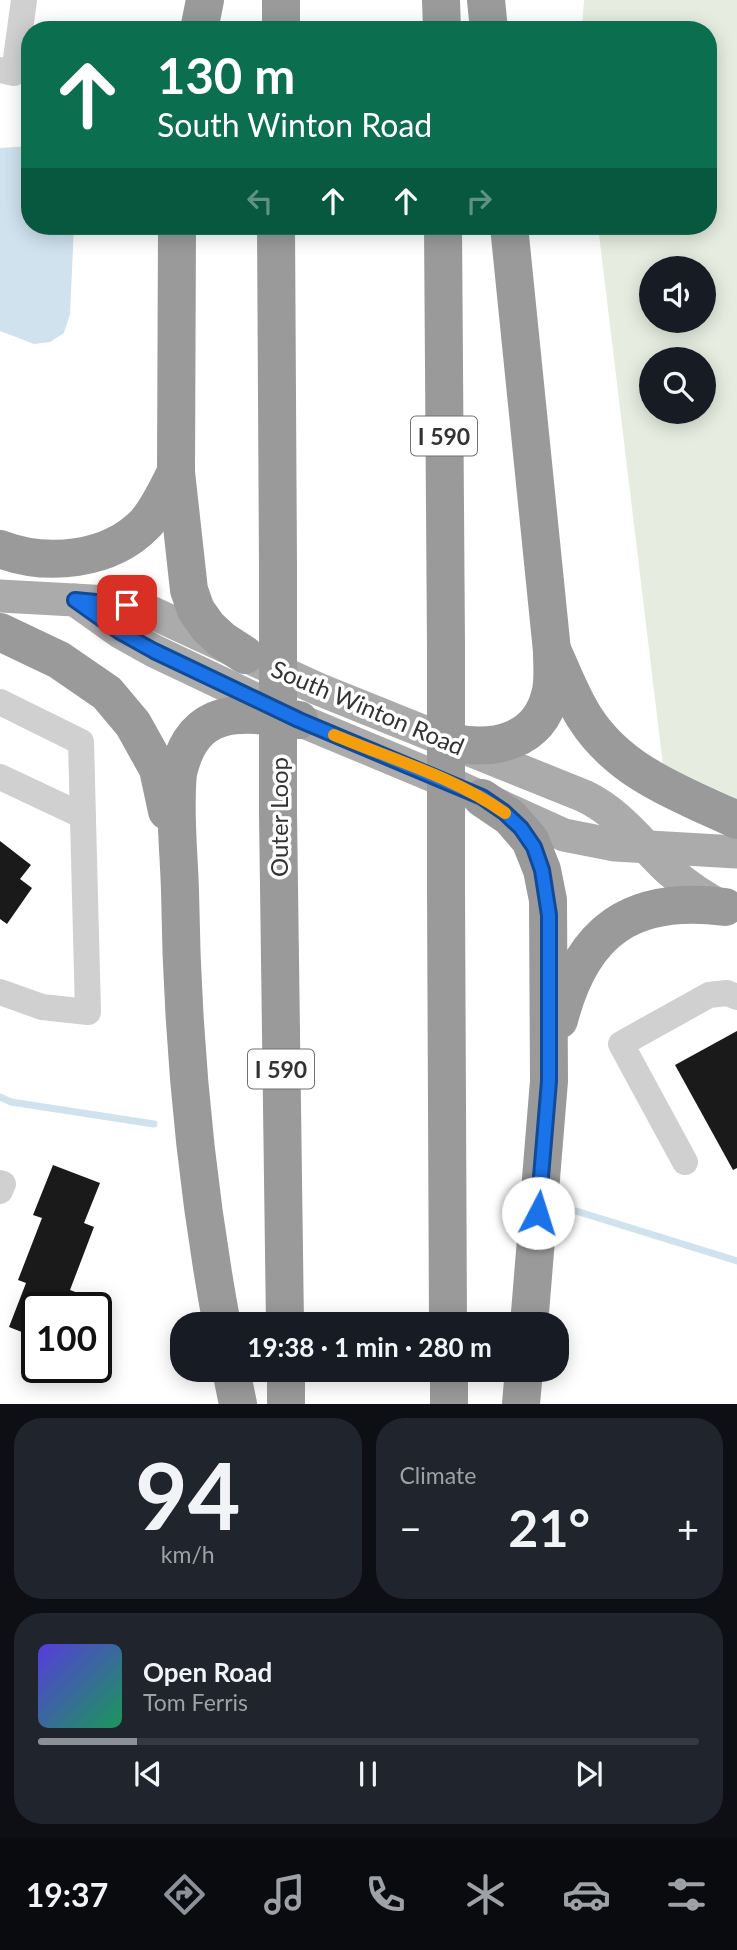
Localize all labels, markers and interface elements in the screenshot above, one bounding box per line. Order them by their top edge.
text: 130 m [157,46,295,104]
icon: ahead [42,49,133,140]
text: South Winton Road [157,105,432,144]
icon: left [241,182,279,220]
icon: ahead [314,182,352,220]
icon: ahead [387,182,425,220]
icon: right [460,182,498,220]
map controls [639,256,716,424]
button: sound [639,256,716,333]
button: search [639,347,716,424]
road number: I 590 [411,416,477,456]
pin [97,575,157,635]
icon: arrive [108,586,146,624]
street label: South Winton Road [267,653,469,761]
street label: Outer Loop [264,757,293,877]
road number: I 590 [248,1050,314,1088]
position arrow [501,1176,575,1250]
speed limit sign: 100 [21,1292,112,1383]
text: 19:38 · 1 min · 280 m [247,1331,492,1363]
text: 94 [135,1440,241,1549]
text: Climate [400,1461,476,1489]
text: 21° [508,1496,590,1558]
text: − [400,1505,422,1551]
text: + [677,1505,699,1551]
text: km/h [161,1540,215,1568]
text: Open Road [143,1656,272,1688]
text: Tom Ferris [143,1688,248,1716]
icon: previous [129,1755,167,1793]
icon: pause [349,1755,387,1793]
icon: next [570,1755,608,1793]
icon: directions [160,1870,209,1919]
icon: music [260,1870,309,1919]
icon: phone [361,1870,410,1919]
icon: climate [461,1870,510,1919]
icon: car [562,1870,611,1919]
icon: filters [662,1870,711,1919]
text: 19:37 [26,1875,108,1914]

